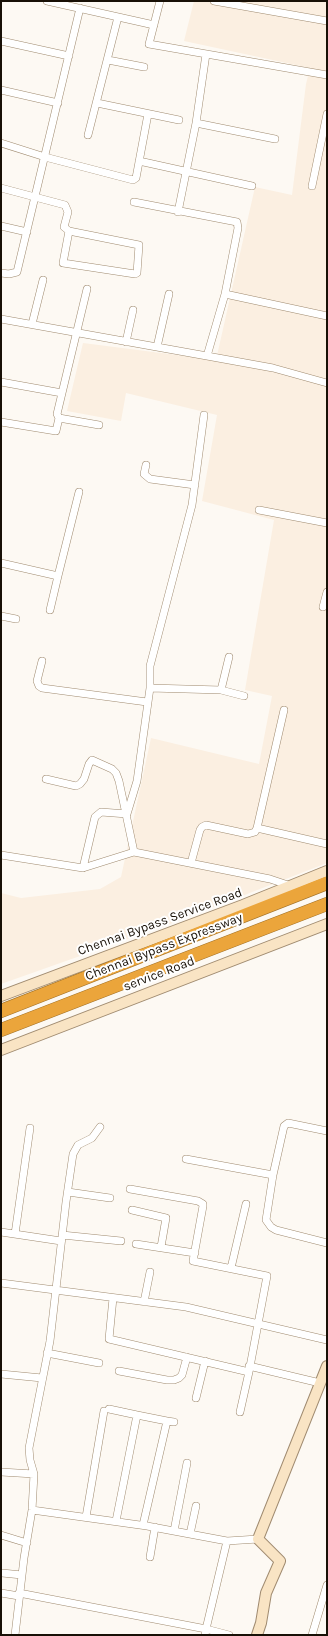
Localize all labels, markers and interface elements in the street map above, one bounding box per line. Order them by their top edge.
street label: Chennai Bypass Service Road [76,885,244,959]
street label: Chennai Bypass Expressway [83,910,245,984]
street label: service Road [121,953,197,995]

